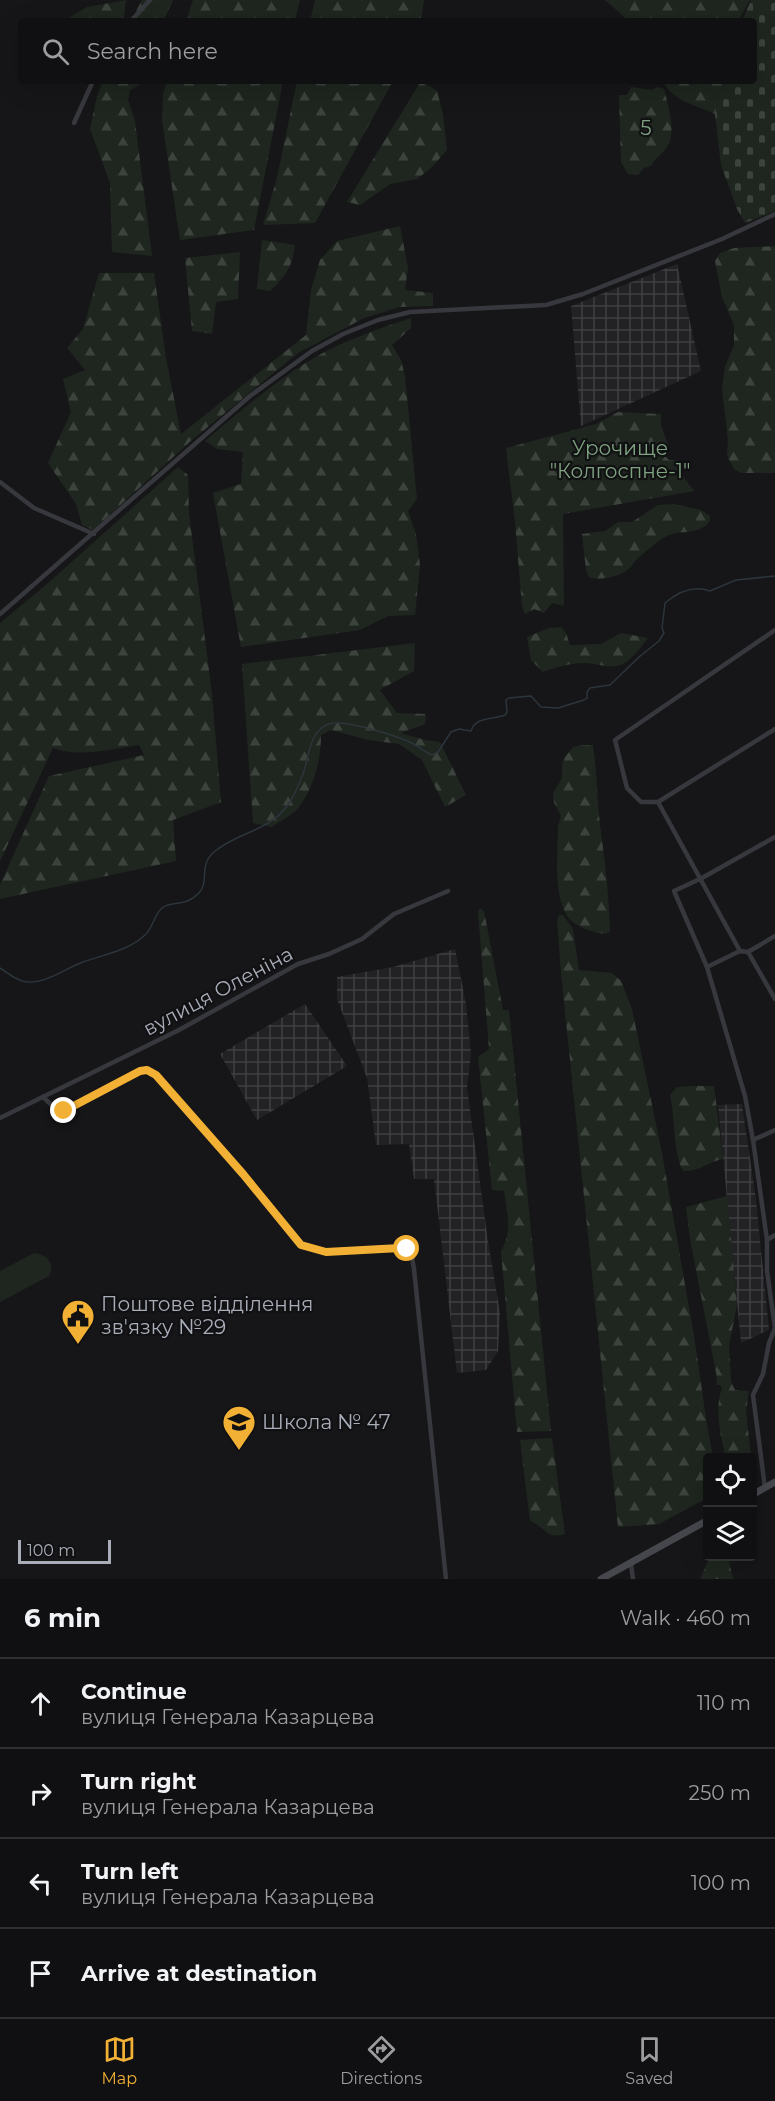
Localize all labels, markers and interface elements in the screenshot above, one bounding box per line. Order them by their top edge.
search box [18,18,757,84]
icon: search [39,35,72,68]
text: Search here [87,38,218,65]
park label: 5 [640,116,652,140]
park label: Урочище "Колгоспне-1" [550,436,690,483]
street label: вулиця Оленіна [139,941,297,1041]
route end [50,1097,76,1123]
route start [393,1235,419,1261]
place label: Поштове відділення зв'язку №29 [101,1292,313,1339]
public building icon: Поштове відділення зв'язку №29 [60,1298,96,1345]
school or university icon: Школа № 47 [221,1404,257,1451]
place label: Школа № 47 [262,1410,391,1434]
map controls [703,1453,757,1561]
button: locate [703,1453,757,1507]
button: layers [703,1507,757,1561]
scale bar [18,1537,111,1564]
text: 100 m [27,1541,75,1560]
text: 6 min [24,1602,101,1634]
text: Walk · 460 m [620,1606,751,1630]
text: Continue [81,1678,187,1705]
icon: ahead [24,1687,57,1720]
text: 110 m [697,1691,751,1715]
text: вулиця Генерала Казарцева [81,1705,375,1729]
text: Turn right [81,1768,196,1795]
icon: right [24,1777,57,1810]
text: 250 m [689,1781,751,1805]
text: вулиця Генерала Казарцева [81,1795,375,1819]
text: Turn left [81,1858,179,1885]
icon: left [24,1867,57,1900]
text: 100 m [691,1871,751,1895]
text: вулиця Генерала Казарцева [81,1885,375,1909]
icon: arrive [24,1957,57,1990]
text: Arrive at destination [81,1960,317,1987]
tab: Map [102,2033,137,2088]
tab: Directions [340,2033,422,2088]
tab: Saved [625,2033,673,2088]

